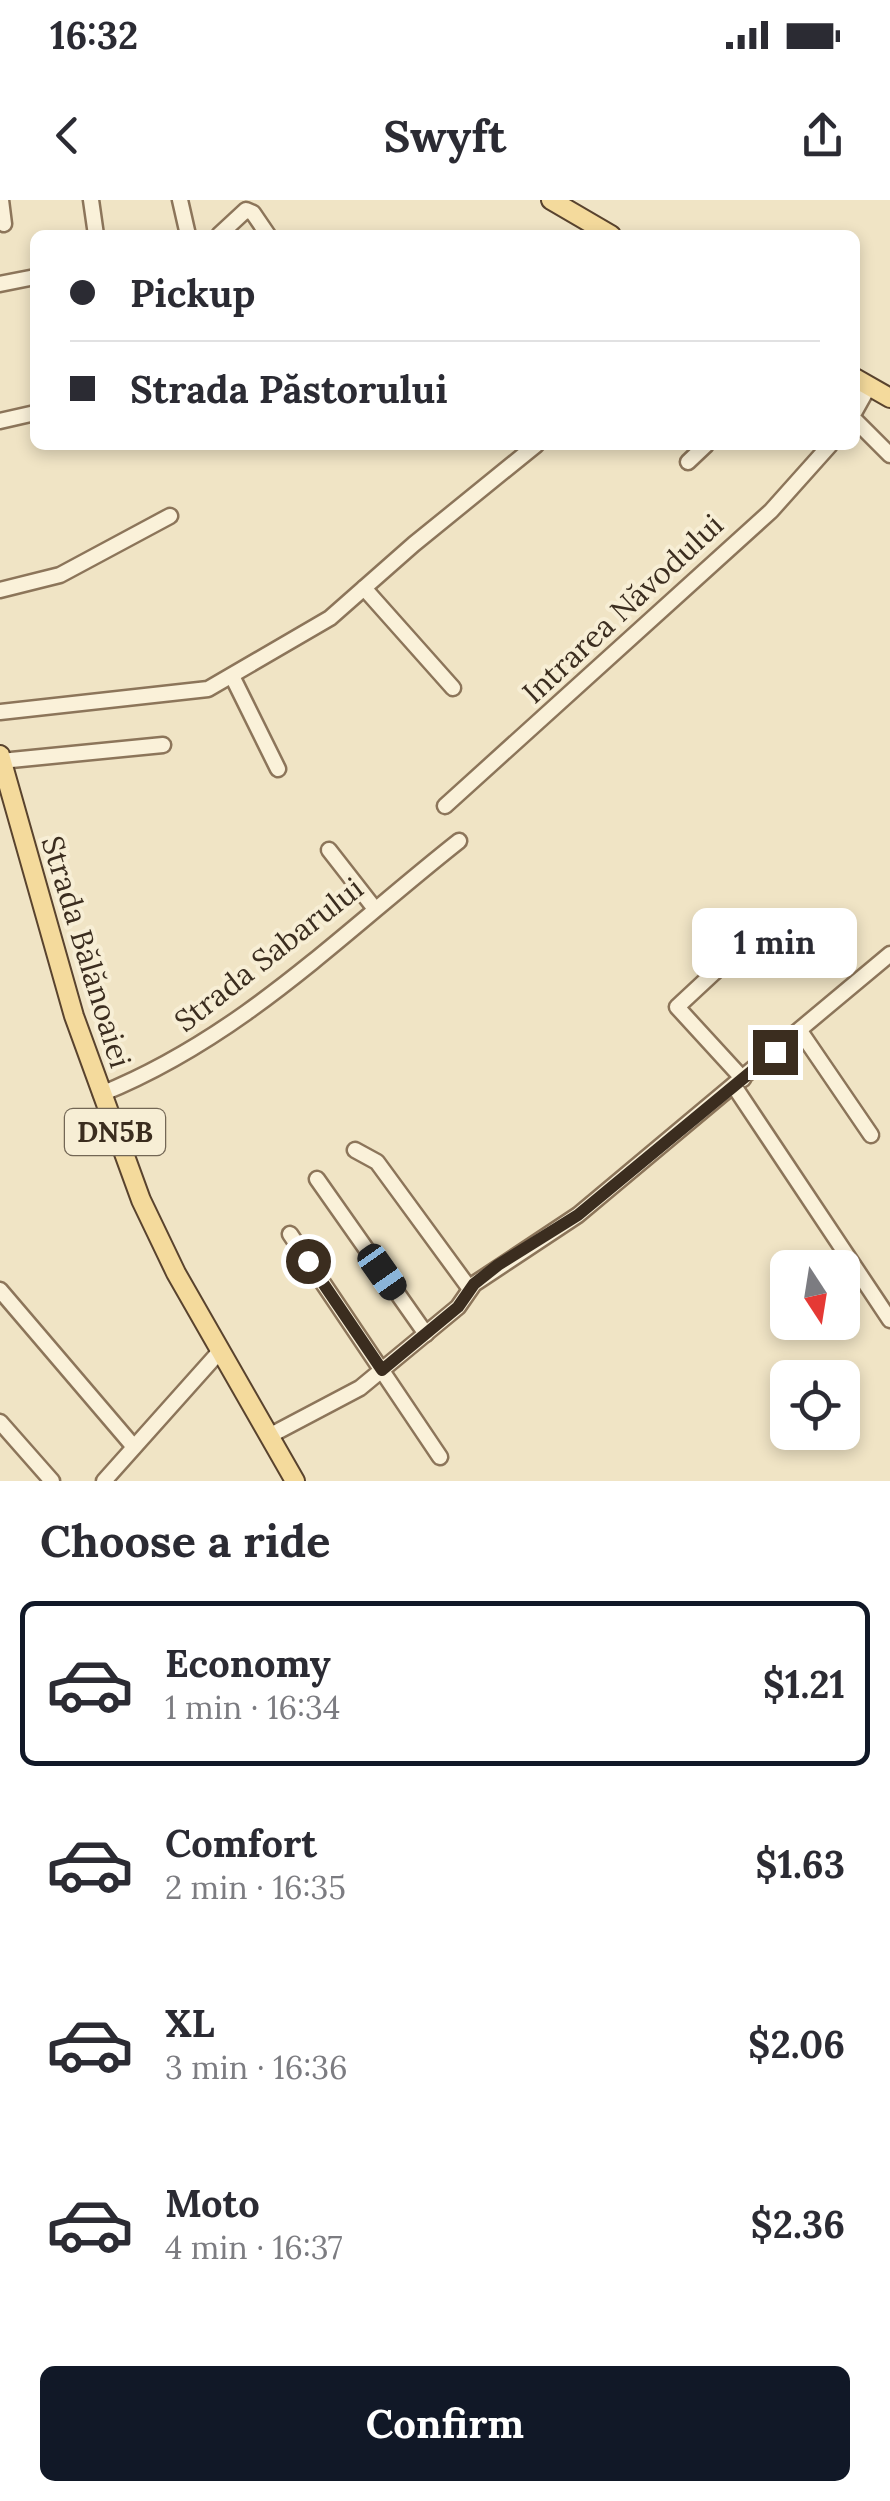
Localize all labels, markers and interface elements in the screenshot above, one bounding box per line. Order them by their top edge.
text: 16:32 [50,11,138,59]
text: Swyft [384,107,506,164]
icon: back [40,108,95,163]
icon: share [795,108,850,163]
text: Pickup [130,269,255,317]
text: Strada Păstorului [130,365,448,413]
street label: Intrarea Năvodului [514,505,731,711]
street label: Strada Bălănoaiei [34,831,140,1072]
street label: Strada Sabarului [166,869,370,1040]
callout: 1 min [692,907,858,977]
text: 1 min [734,922,815,963]
route end [753,1030,798,1075]
road number: DN5B [65,1109,165,1155]
route start [286,1239,331,1284]
car [353,1239,411,1305]
north arrow [770,1250,860,1340]
map controls [770,1250,860,1450]
button: locate [770,1360,860,1450]
text: Choose a ride [40,1512,330,1569]
icon: car [45,1639,135,1729]
text: Economy [165,1639,331,1687]
text: $1.21 [763,1660,845,1708]
text: 1 min · 16:34 [165,1687,340,1728]
icon: car [45,1819,135,1909]
text: Comfort [165,1819,317,1867]
text: $1.63 [755,1840,845,1888]
text: 2 min · 16:35 [165,1867,346,1908]
icon: car [45,1999,135,2089]
text: XL [165,1999,215,2047]
text: $2.06 [748,2020,845,2068]
text: 3 min · 16:36 [165,2047,348,2088]
icon: car [45,2179,135,2269]
text: Moto [165,2179,260,2227]
text: $2.36 [750,2200,845,2248]
text: 4 min · 16:37 [165,2227,343,2268]
button: Confirm [40,2366,850,2481]

